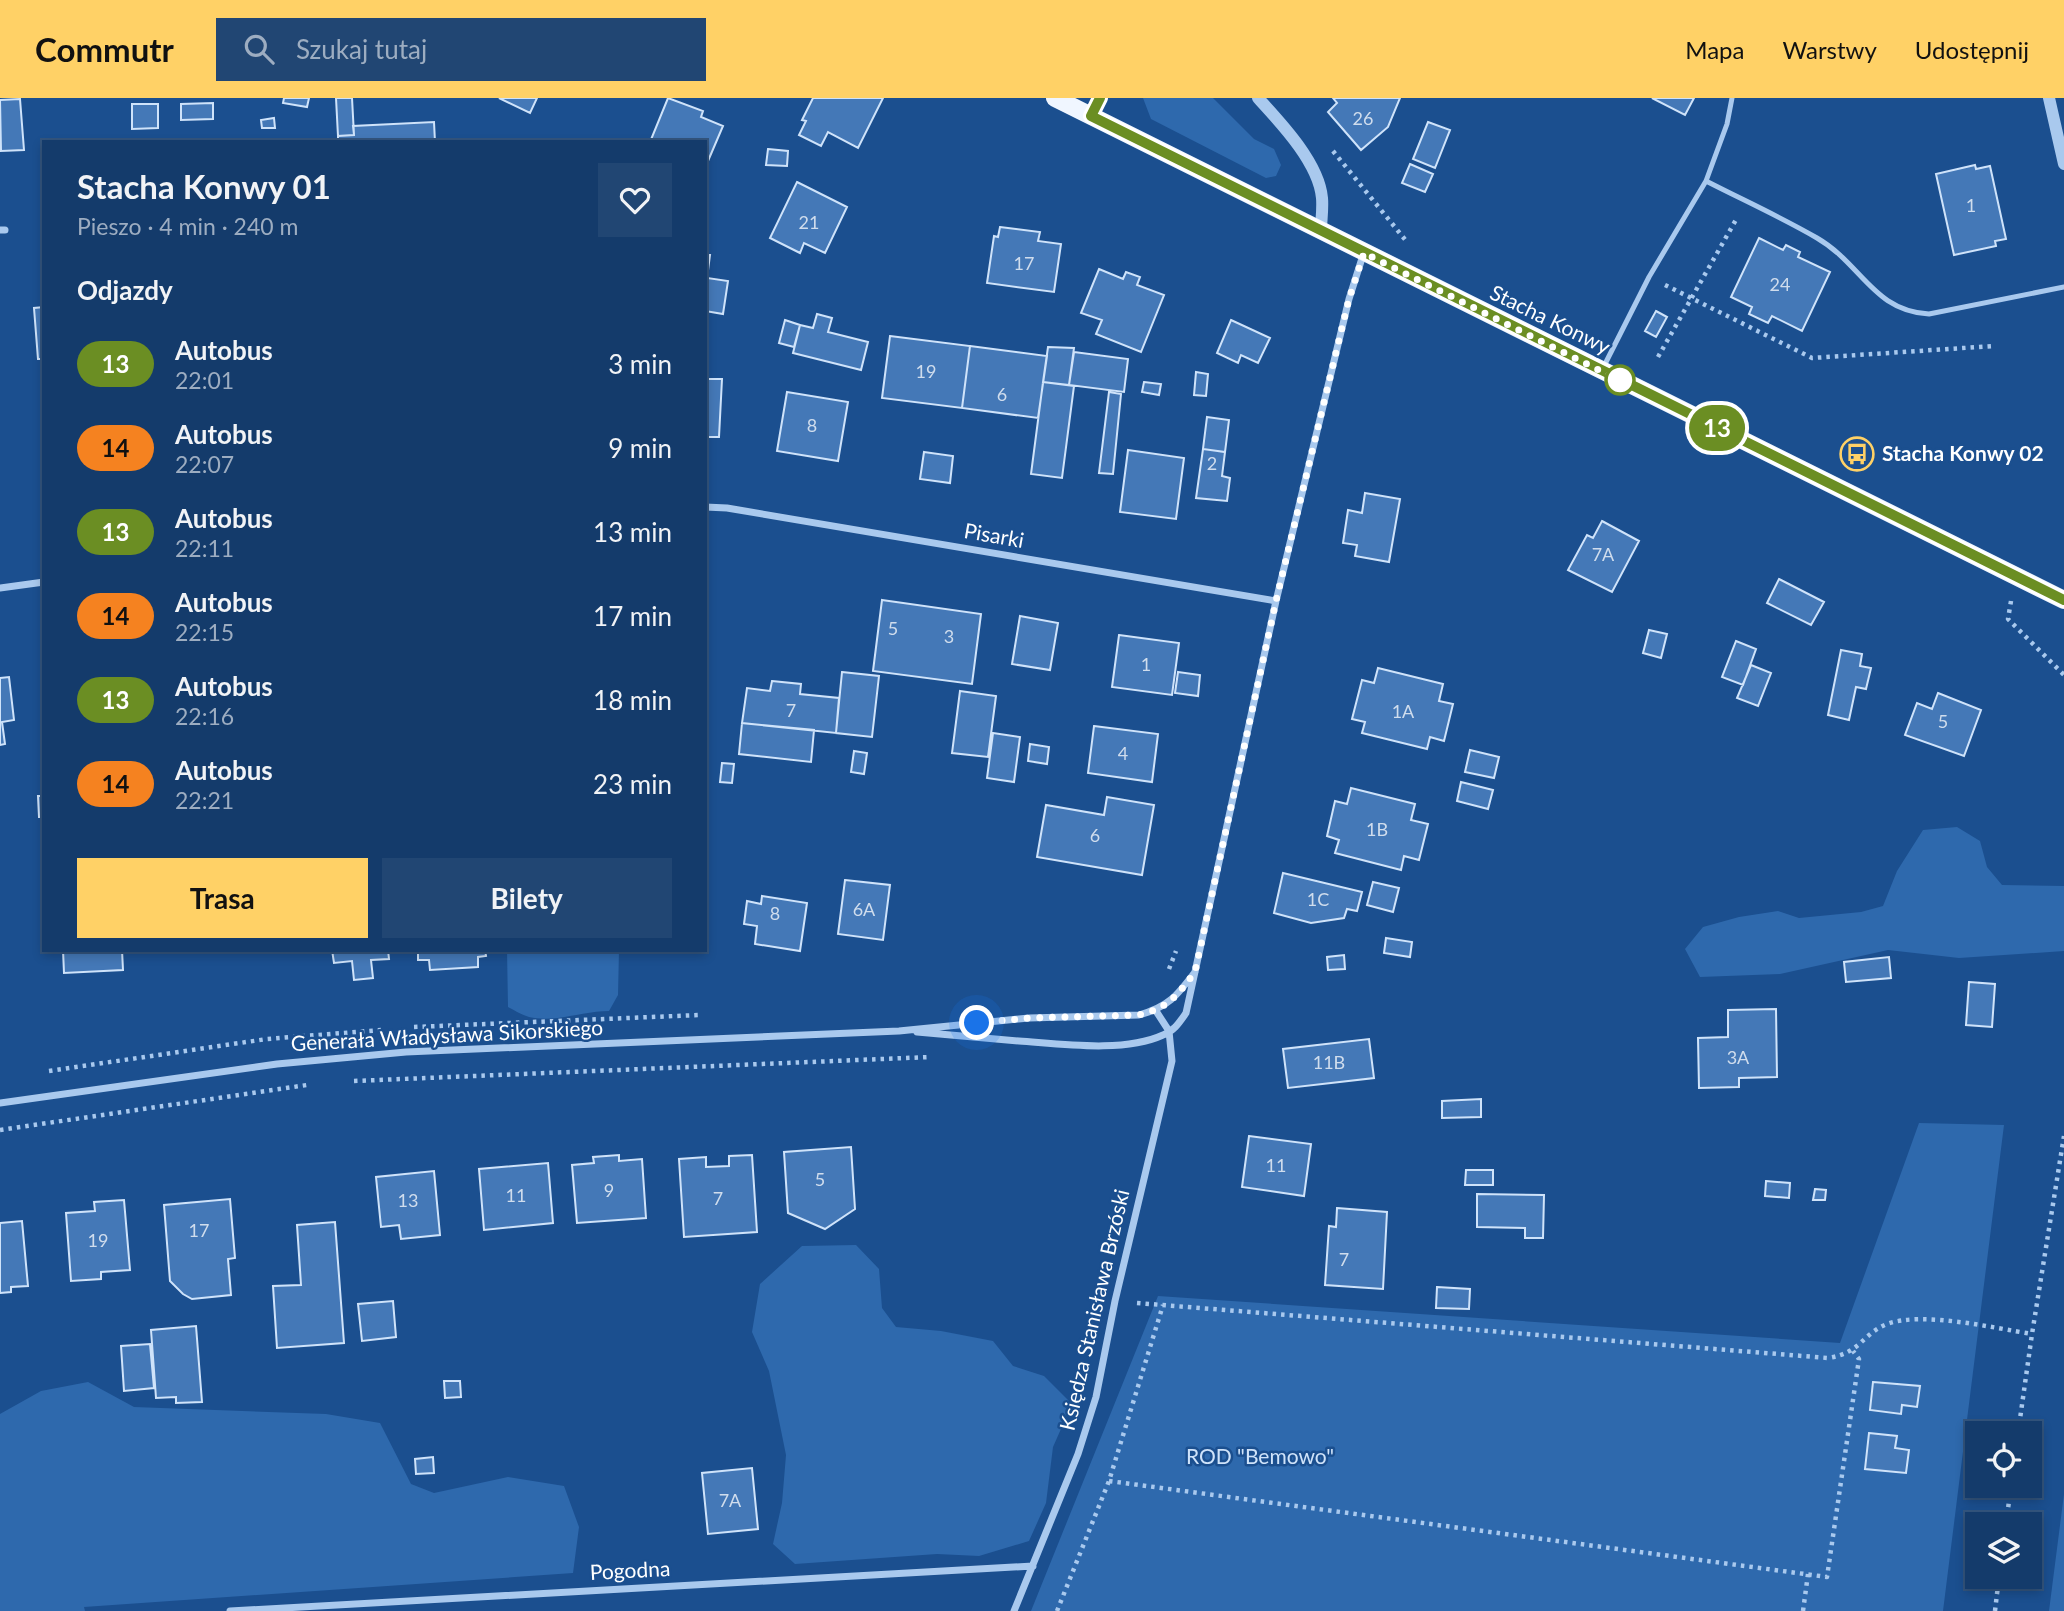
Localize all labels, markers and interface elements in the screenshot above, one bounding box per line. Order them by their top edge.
search box [216,18,706,81]
text: Commutr [35,29,174,69]
icon: search [240,30,278,68]
text: Szukaj tutaj [296,33,427,65]
text: Mapa [1685,35,1744,64]
text: Warstwy [1782,35,1877,64]
text: Udostępnij [1915,35,2029,64]
house number: 26 [1353,107,1373,129]
button: heart [598,163,672,237]
text: Stacha Konwy 01 [77,166,331,206]
house number: 1 [1966,194,1976,216]
house number: 21 [799,211,819,233]
text: Pieszo · 4 min · 240 m [77,212,298,240]
house number: 17 [1014,252,1034,274]
house number: 24 [1770,273,1790,295]
text: Odjazdy [77,274,173,306]
street label: Stacha Konwy [1487,279,1615,359]
text: Autobus [175,334,273,366]
text: 3 min [608,348,672,380]
text: 13 [102,349,129,378]
house number: 19 [916,360,936,382]
unlabelled marker [1605,365,1635,395]
text: 22:01 [175,366,234,394]
house number: 6 [997,383,1007,405]
line badge: 13 [1686,405,1748,451]
text: 13 [1703,413,1731,442]
house number: 8 [807,414,817,436]
text: Autobus [175,418,273,450]
text: 9 min [608,432,672,464]
text: 14 [102,433,129,462]
bus stop icon: Stacha Konwy 02 [1838,435,1876,473]
place label: Stacha Konwy 02 [1882,440,2044,465]
text: 22:07 [175,450,234,478]
house number: 2 [1207,452,1217,474]
text: Autobus [175,502,273,534]
text: 13 min [593,516,672,548]
text: 13 [102,517,129,546]
street label: Pisarki [962,517,1026,552]
text: 22:11 [175,534,234,562]
house number: 7A [1592,543,1615,565]
text: Autobus [175,586,273,618]
text: 17 min [593,600,672,632]
text: 14 [102,601,129,630]
house number: 5 [888,617,898,639]
text: 22:15 [175,618,234,646]
house number: 3 [944,625,954,647]
house number: 1 [1141,653,1151,675]
text: Autobus [175,670,273,702]
text: 18 min [593,684,672,716]
text: 13 [102,685,129,714]
house number: 7 [786,699,796,721]
house number: 1A [1392,700,1415,722]
text: 22:16 [175,702,234,730]
house number: 5 [1938,710,1948,732]
house number: 4 [1118,742,1128,764]
text: Autobus [175,754,273,786]
text: 23 min [593,768,672,800]
text: 14 [102,769,129,798]
text: 22:21 [175,786,234,814]
house number: 1B [1366,818,1388,840]
house number: 6 [1090,824,1100,846]
button: Trasa [77,858,368,938]
button: Bilety [382,858,672,938]
house number: 1C [1307,888,1329,910]
house number: 6A [853,898,876,920]
house number: 8 [770,902,780,924]
your location [959,1005,994,1040]
street label: Generała Władysława Sikorskiego [290,1014,604,1055]
house number: 3A [1727,1046,1750,1068]
house number: 11B [1313,1051,1345,1073]
house number: 11 [1266,1154,1286,1176]
house number: 5 [815,1168,825,1190]
house number: 9 [604,1179,614,1201]
house number: 11 [506,1184,526,1206]
house number: 7 [713,1187,723,1209]
street label: Księdza Stanisława Brzóski [1054,1187,1133,1433]
house number: 13 [398,1189,418,1211]
house number: 17 [189,1219,209,1241]
house number: 19 [88,1229,108,1251]
house number: 7 [1339,1248,1349,1270]
map controls [1965,1421,2042,1589]
button: locate [1965,1421,2042,1498]
park label: ROD "Bemowo" [1186,1443,1334,1468]
house number: 7A [719,1489,742,1511]
button: layers [1965,1512,2042,1589]
street label: Pogodna [589,1555,671,1584]

